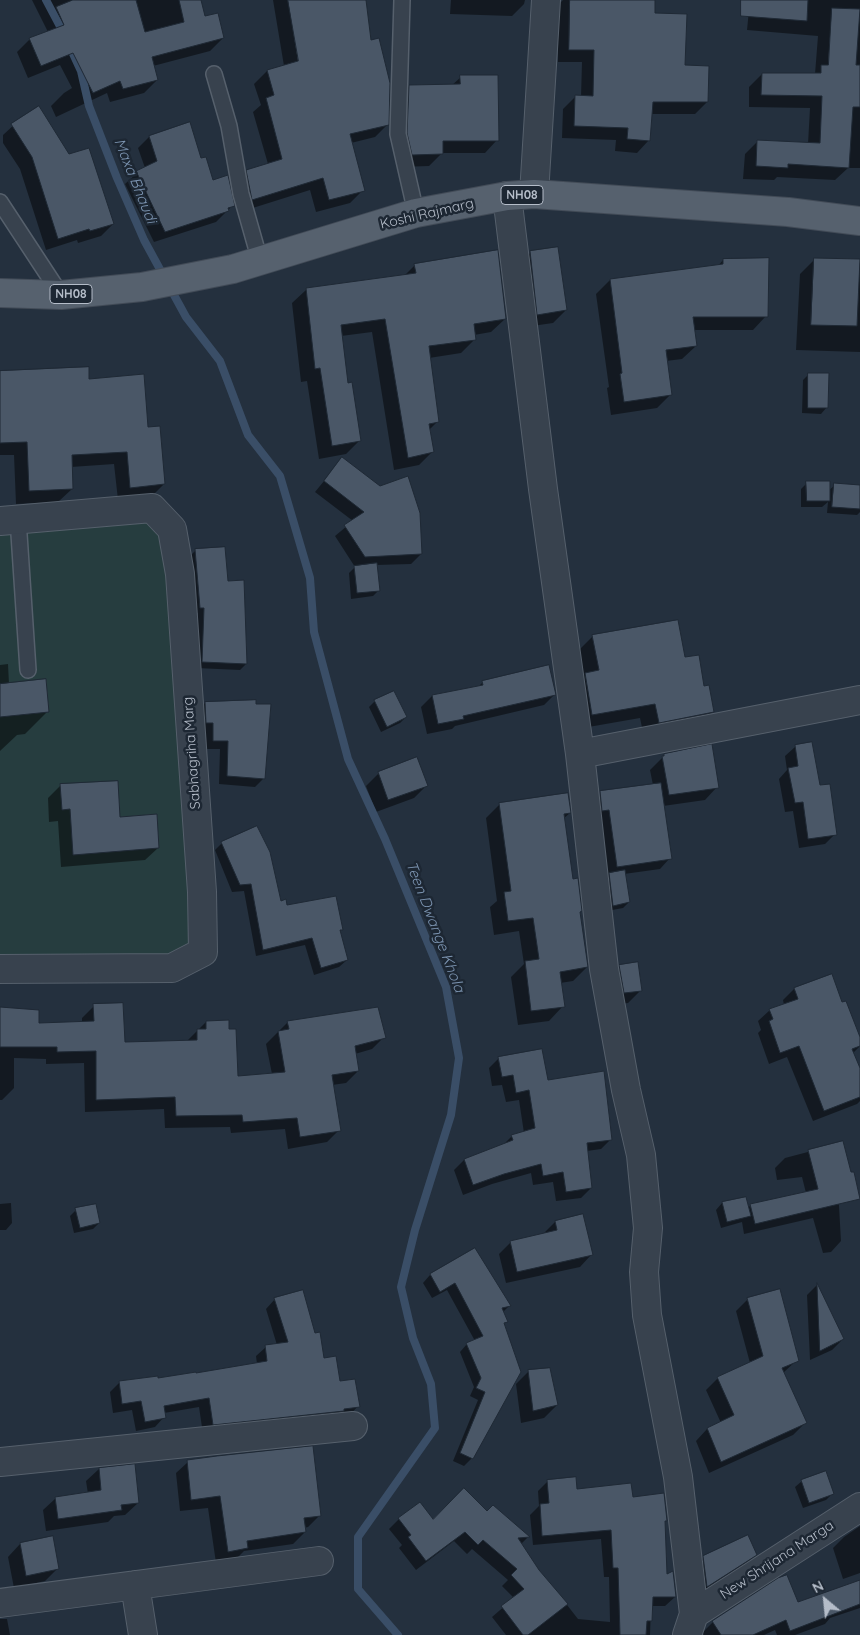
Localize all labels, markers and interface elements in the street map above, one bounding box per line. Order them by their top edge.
water label: Maxa Bhaudi [110,136,160,226]
road number: NH08 [501,186,543,204]
street label: Koshi Rajmarg [378,195,476,233]
road number: NH08 [50,284,92,304]
street label: Sabhagriha Marg [180,696,204,810]
water label: Teen Dwange Khola [402,859,468,995]
street label: New Shrijana Marga [717,1517,837,1603]
north arrow [800,1575,850,1625]

